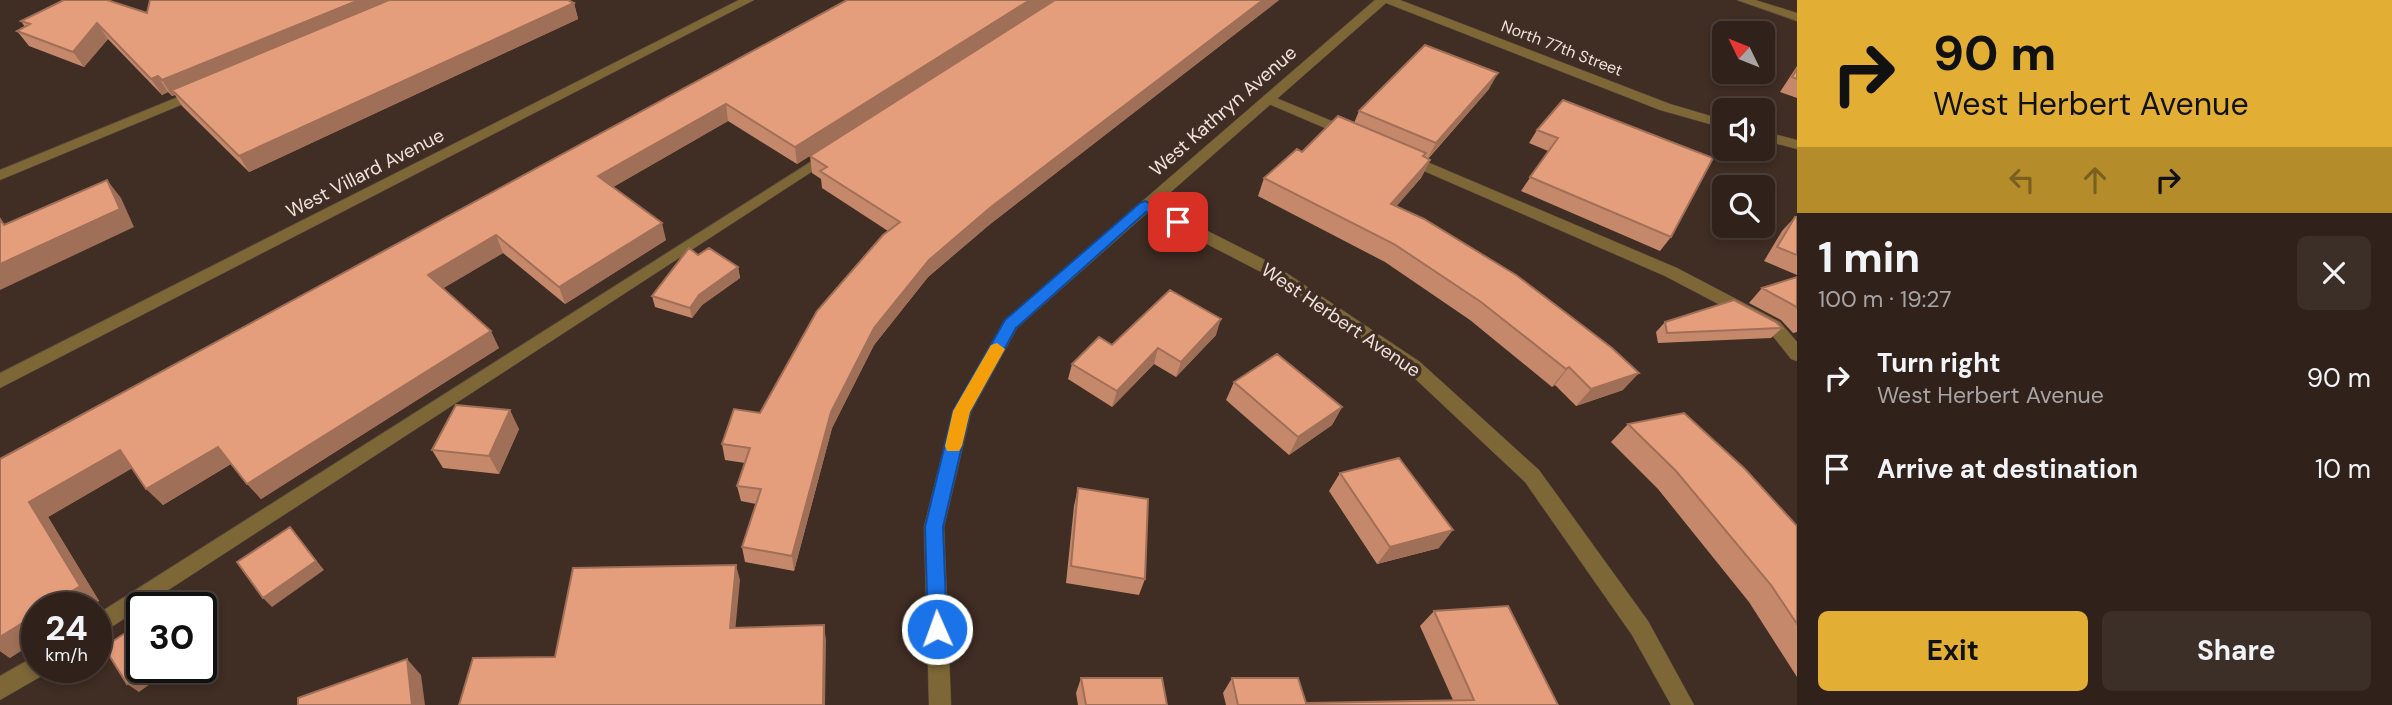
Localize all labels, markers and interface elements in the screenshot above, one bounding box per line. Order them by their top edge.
street label: North 77th Street [1498,15,1626,81]
north arrow [1712,21,1774,84]
map controls [1712,21,1775,238]
text: 90 m [1933,21,2056,85]
icon: right [1818,28,1909,119]
street label: West Kathryn Avenue [1144,40,1302,182]
text: West Herbert Avenue [1933,83,2249,125]
button: sound [1712,98,1775,161]
street label: West Villard Avenue [282,122,448,224]
icon: left [2003,161,2041,199]
icon: ahead [2076,161,2114,199]
icon: right [2149,161,2187,199]
button: search [1712,175,1775,238]
pin [1148,192,1208,252]
icon: arrive [1159,203,1197,241]
text: 1 min [1818,230,1920,285]
button: close [2297,236,2371,310]
street label: West Herbert Avenue [1256,257,1426,383]
text: 100 m · 19:27 [1818,284,1951,314]
text: Turn right [1877,346,2001,380]
icon: right [1818,359,1856,397]
text: 90 m [2307,361,2371,395]
text: West Herbert Avenue [1877,380,2104,410]
icon: arrive [1818,450,1856,488]
text: Arrive at destination [1877,452,2138,486]
text: 10 m [2315,452,2371,486]
speed limit sign: 30 [126,592,217,683]
position arrow [900,592,974,666]
text: 24 [45,605,88,651]
button: Exit [1818,611,2088,691]
button: Share [2102,611,2371,691]
text: km/h [45,643,88,667]

